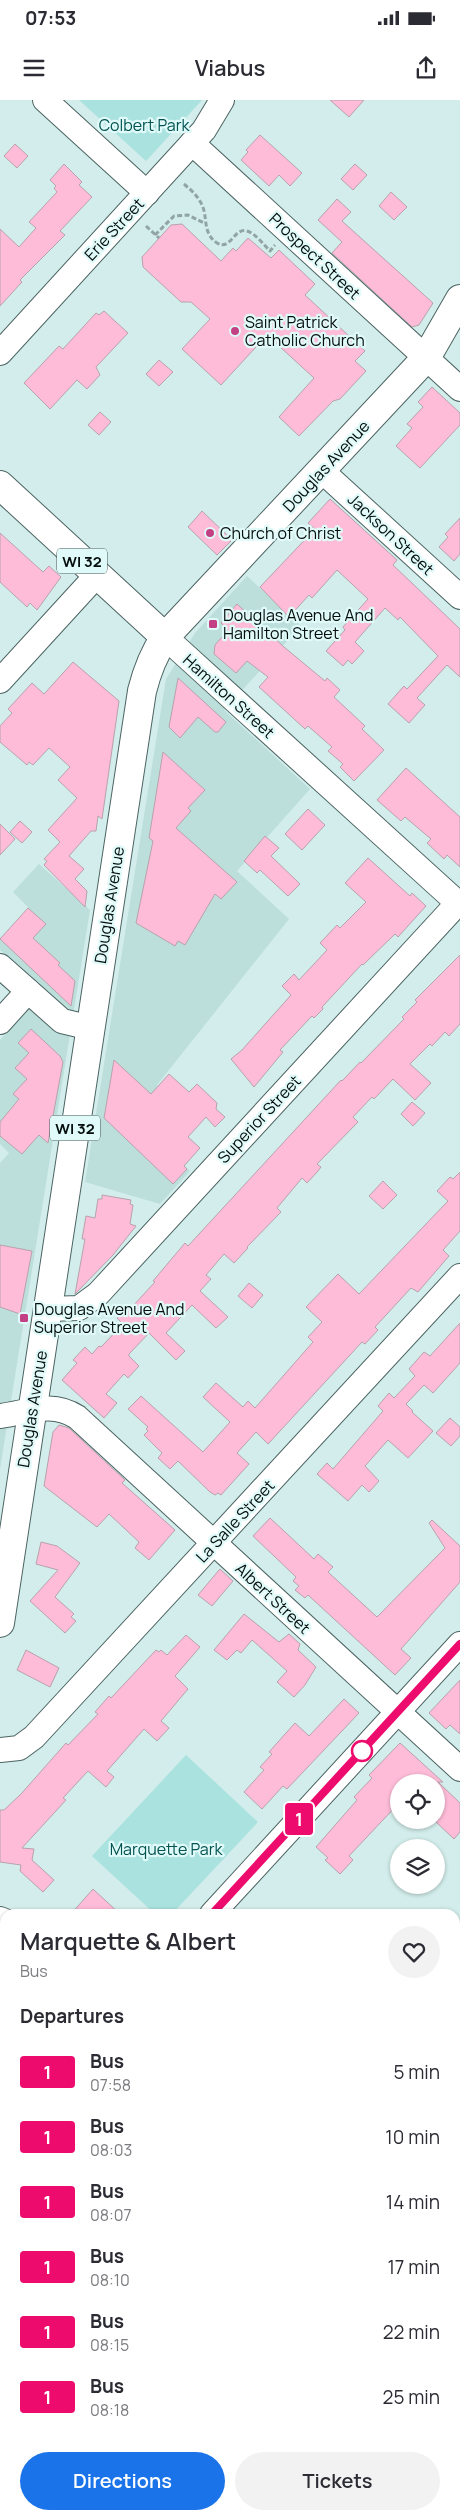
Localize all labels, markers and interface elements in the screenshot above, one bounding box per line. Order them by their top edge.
text: 07:53 [25,5,76,31]
text: Viabus [195,53,265,83]
icon: menu [20,54,48,82]
icon: share [412,54,440,82]
park label: Colbert Park [99,114,190,136]
street label: Erie Street [79,193,149,265]
street label: Prospect Street [265,208,365,304]
place label: Saint Patrick Catholic Church [245,311,365,351]
marker: Saint Patrick Catholic Church [229,325,241,337]
street label: Douglas Avenue [278,415,374,517]
street label: Jackson Street [343,488,439,580]
place label: Church of Christ [220,522,341,544]
marker: Church of Christ [204,527,216,539]
road number: WI 32 [57,548,107,574]
place label: Douglas Avenue And Hamilton Street [223,604,373,644]
marker: Douglas Avenue And Hamilton Street [207,618,219,630]
street label: Hamilton Street [178,649,280,743]
street label: Douglas Avenue [89,845,129,965]
street label: Superior Street [212,1070,306,1168]
road number: WI 32 [50,1116,100,1140]
place label: Douglas Avenue And Superior Street [34,1298,184,1338]
marker: Douglas Avenue And Superior Street [18,1312,30,1324]
street label: Douglas Avenue [12,1349,52,1469]
street label: La Salle Street [191,1475,279,1567]
street label: Albert Street [231,1558,315,1638]
unlabelled marker [351,1740,373,1762]
map controls [390,1774,445,1894]
button: locate [390,1774,445,1829]
line badge: 1 [283,1803,315,1835]
text: 1 [295,1807,303,1831]
park label: Marquette Park [110,1838,223,1860]
button: layers [390,1839,445,1894]
text: Marquette & Albert [20,1924,236,1957]
button: heart [388,1926,440,1978]
text: Bus [20,1960,48,1982]
text: Departures [20,2003,124,2029]
text: Bus [90,2048,124,2074]
text: 5 min [393,2059,440,2085]
text: 1 [44,2060,51,2084]
text: 07:58 [90,2074,131,2096]
text: Bus [90,2113,124,2139]
text: 10 min [385,2124,440,2150]
text: 1 [44,2125,51,2149]
text: 08:03 [90,2139,132,2161]
text: Bus [90,2178,124,2204]
text: 14 min [386,2189,440,2215]
text: 1 [44,2190,51,2214]
text: 08:07 [90,2204,132,2226]
text: Bus [90,2243,124,2269]
text: 17 min [387,2254,440,2280]
text: 1 [44,2255,51,2279]
text: 08:10 [90,2269,130,2291]
text: Bus [90,2308,124,2334]
text: 22 min [383,2319,440,2345]
text: 1 [44,2320,51,2344]
text: 08:15 [90,2334,129,2356]
text: Bus [90,2373,124,2399]
text: 25 min [383,2384,440,2410]
text: 1 [44,2385,51,2409]
text: 08:18 [90,2399,129,2421]
button: Directions [20,2452,225,2510]
button: Tickets [235,2452,440,2510]

